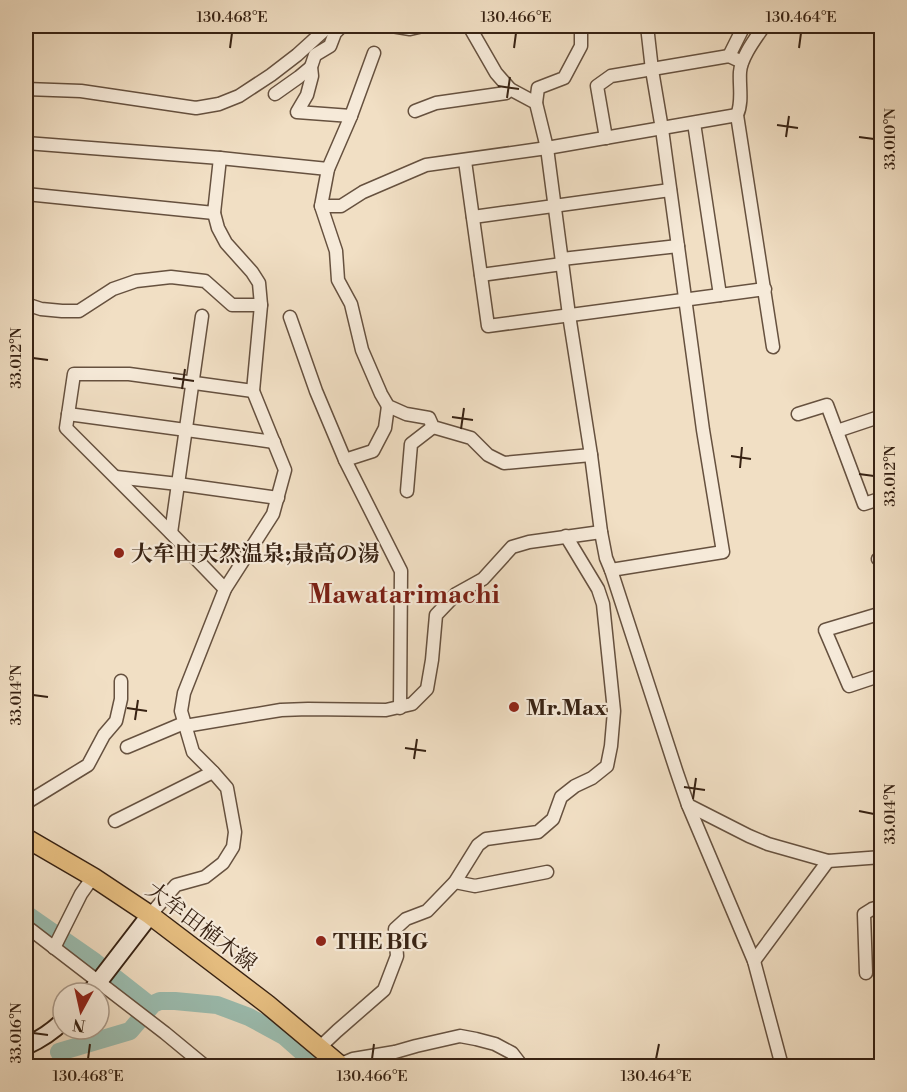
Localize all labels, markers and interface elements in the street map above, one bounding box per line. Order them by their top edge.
text: 130.468°E [196,8,268,27]
text: 130.466°E [481,8,552,27]
text: 130.464°E [765,8,837,27]
text: 33.010°N [881,108,900,170]
text: 33.012°N [7,327,26,389]
text: 33.012°N [881,445,900,507]
place label: 大牟田天然温泉;最高の湯 [131,541,380,568]
marker: 大牟田天然温泉;最高の湯 [112,546,126,560]
district label: Mawatarimachi [308,579,500,611]
text: 33.014°N [7,665,26,725]
place label: Mr.Max [526,695,607,722]
marker: Mr.Max [507,700,521,714]
text: 33.014°N [881,784,900,844]
street label: 大牟田植木線 [140,877,262,978]
place label: THE BIG [333,929,429,956]
marker: THE BIG [314,934,328,948]
north arrow [51,981,111,1041]
text: 33.016°N [7,1002,26,1064]
text: N [71,1014,87,1036]
text: 130.468°E [52,1067,124,1086]
text: 130.466°E [337,1067,408,1086]
text: 130.464°E [620,1067,692,1086]

